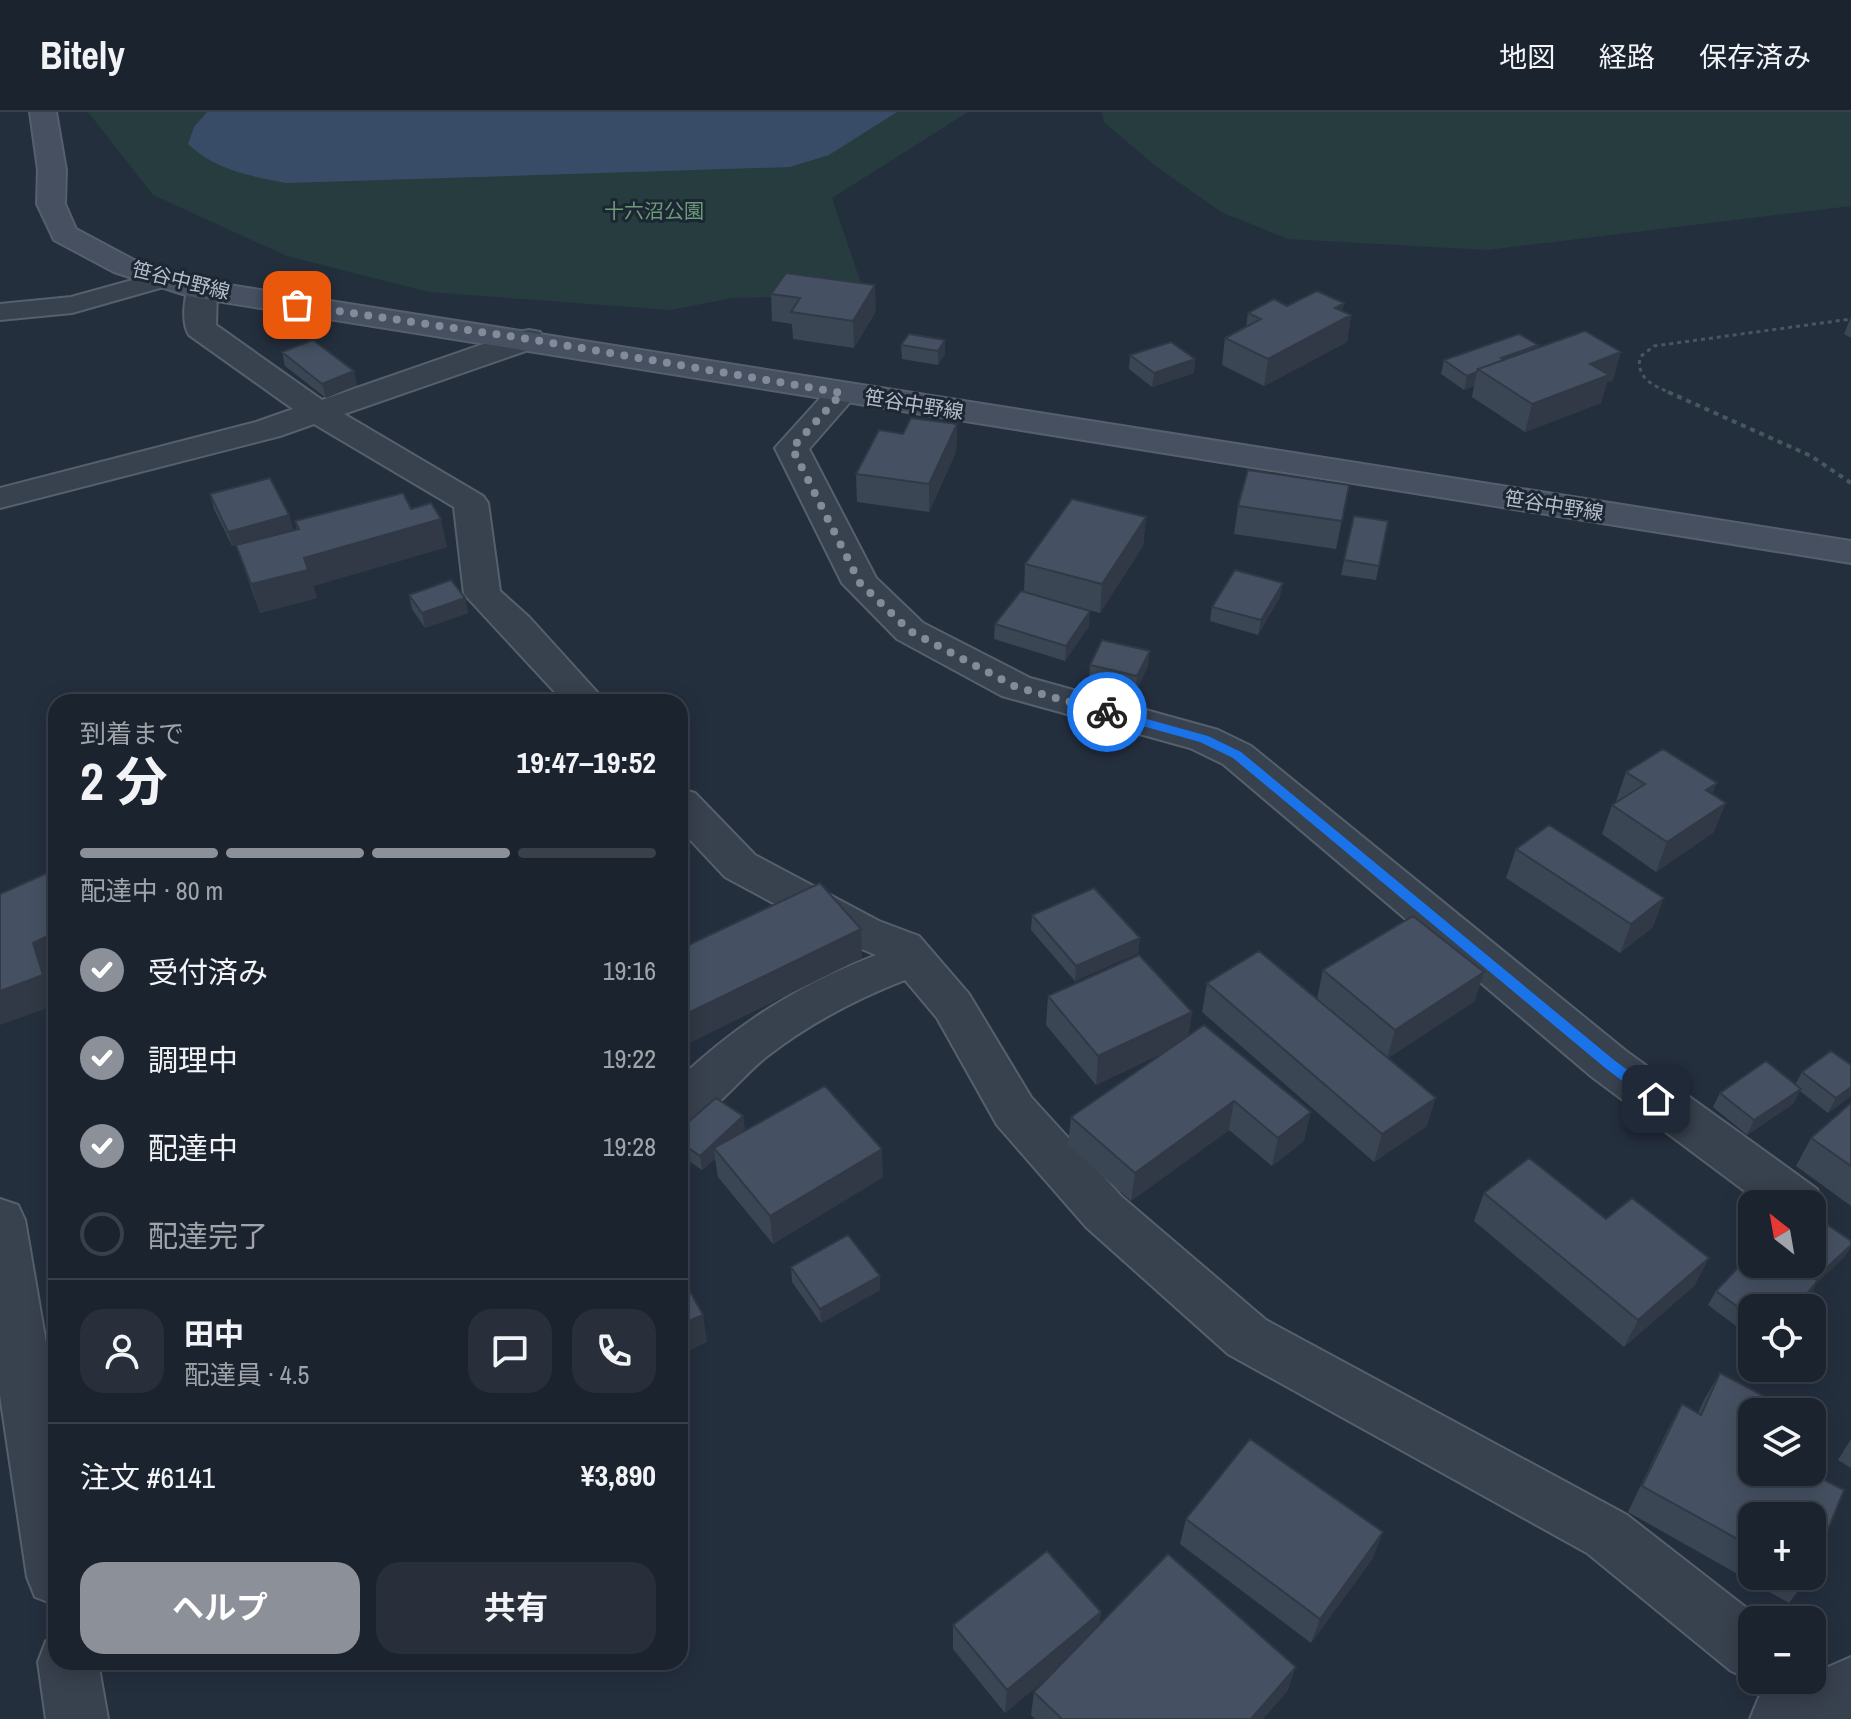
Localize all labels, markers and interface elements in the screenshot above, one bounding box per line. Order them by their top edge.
text: Bitely [40,30,125,81]
text: 地図 [1499,38,1555,76]
text: 経路 [1599,38,1655,76]
text: 保存済み [1699,38,1811,76]
park label: 十六沼公園 [604,197,704,224]
street label: 笹谷中野線 [129,255,233,305]
pin [263,271,331,339]
icon: bag [275,283,319,327]
street label: 笹谷中野線 [863,383,965,425]
street label: 笹谷中野線 [1503,484,1605,526]
courier [1067,672,1147,752]
icon: bike [1085,690,1129,734]
text: 到着まで [80,716,184,751]
text: 19:47–19:52 [517,742,656,782]
text: 2 分 [80,746,168,816]
text: 配達中 · 80 m [80,873,223,908]
icon: check [80,948,124,992]
text: 受付済み [148,952,268,992]
text: 19:16 [603,953,656,988]
icon: check [80,1036,124,1080]
text: 調理中 [148,1040,238,1080]
text: 19:22 [603,1041,656,1076]
pin [1622,1065,1690,1133]
icon: home [1634,1077,1678,1121]
icon: check [80,1124,124,1168]
text: 配達中 [148,1128,238,1168]
text: 19:28 [603,1129,656,1164]
north arrow [1738,1190,1826,1278]
map controls [1738,1190,1826,1694]
text: 配達完了 [148,1216,268,1256]
button: locate [1738,1294,1826,1382]
button: person [80,1309,164,1393]
button: chat [468,1309,552,1393]
button: phone [572,1309,656,1393]
text: 田中 [184,1314,244,1354]
text: 配達員 · 4.5 [184,1357,309,1392]
button: layers [1738,1398,1826,1486]
text: ¥3,890 [581,1455,656,1495]
text: 注文 #6141 [80,1457,215,1497]
button: + [1738,1502,1826,1590]
button: ヘルプ [80,1562,360,1654]
button: 共有 [376,1562,656,1654]
button: − [1738,1606,1826,1694]

